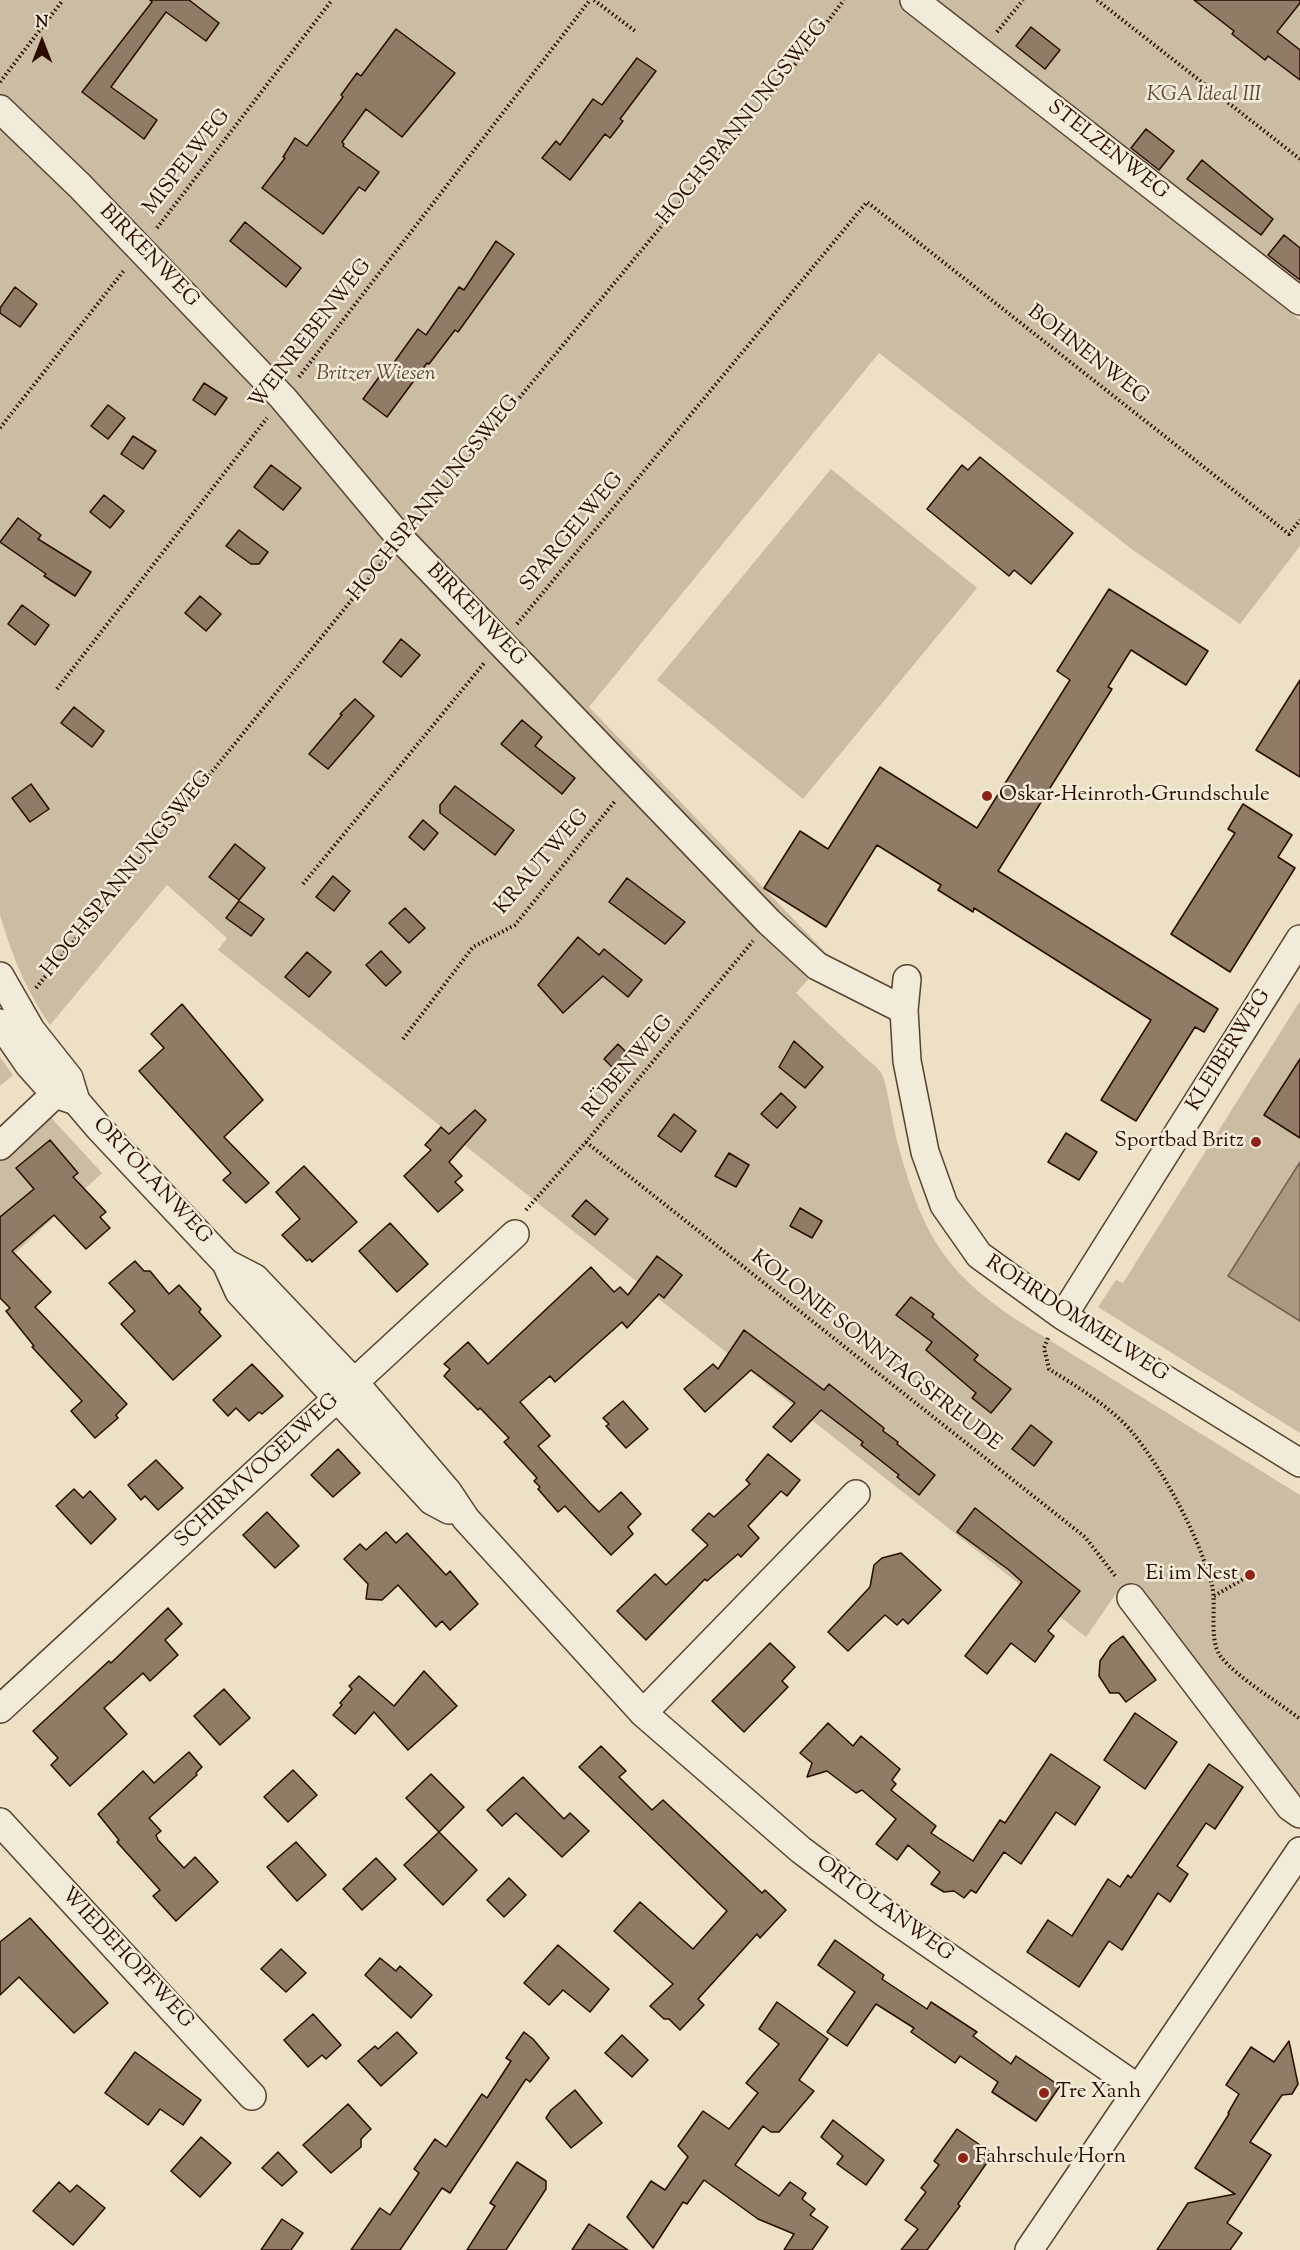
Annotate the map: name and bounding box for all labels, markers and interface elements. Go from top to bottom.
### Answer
north arrow [12,12,72,72]
text: N [36,12,48,35]
street label: HOCHSPANNUNGSWEG [653,15,835,231]
park label: KGA Ideal III [1147,83,1261,109]
street label: STELZENWEG [1041,96,1173,206]
street label: MISPELWEG [139,105,237,221]
street label: BIRKENWEG [93,200,203,314]
street label: WEINREBENWEG [246,255,378,415]
street label: BOHNENWEG [1021,301,1153,411]
park label: Britzer Wiesen [316,362,436,388]
street label: HOCHSPANNUNGSWEG [344,391,526,607]
street label: SPARGELWEG [516,469,630,597]
street label: BIRKENWEG [420,559,530,673]
street label: HOCHSPANNUNGSWEG [37,767,219,983]
place label: Oskar-Heinroth-Grundschule [999,783,1270,809]
marker: Oskar-Heinroth-Grundschule [980,789,994,803]
street label: KRAUTWEG [490,805,596,921]
street label: KLEIBERWEG [1182,985,1278,1117]
street label: RÜBENWEG [579,1011,679,1125]
street label: ORTOLANWEG [86,1114,216,1250]
place label: Sportbad Britz [1114,1129,1244,1155]
marker: Sportbad Britz [1249,1135,1263,1149]
street label: KOLONIE SONNTAGSFREUDE [745,1246,1005,1458]
street label: ROHRDOMMELWEG [980,1251,1172,1389]
street label: SCHIRMVOGELWEG [171,1390,345,1554]
place label: Ei im Nest [1145,1562,1238,1588]
marker: Ei im Nest [1243,1568,1257,1582]
street label: ORTOLANWEG [810,1852,958,1968]
street label: WIEDEHOPFWEG [54,1883,198,2035]
place label: Tre Xanh [1056,2080,1141,2106]
marker: Tre Xanh [1037,2086,1051,2100]
place label: Fahrschule Horn [975,2145,1126,2171]
marker: Fahrschule Horn [956,2151,970,2165]

